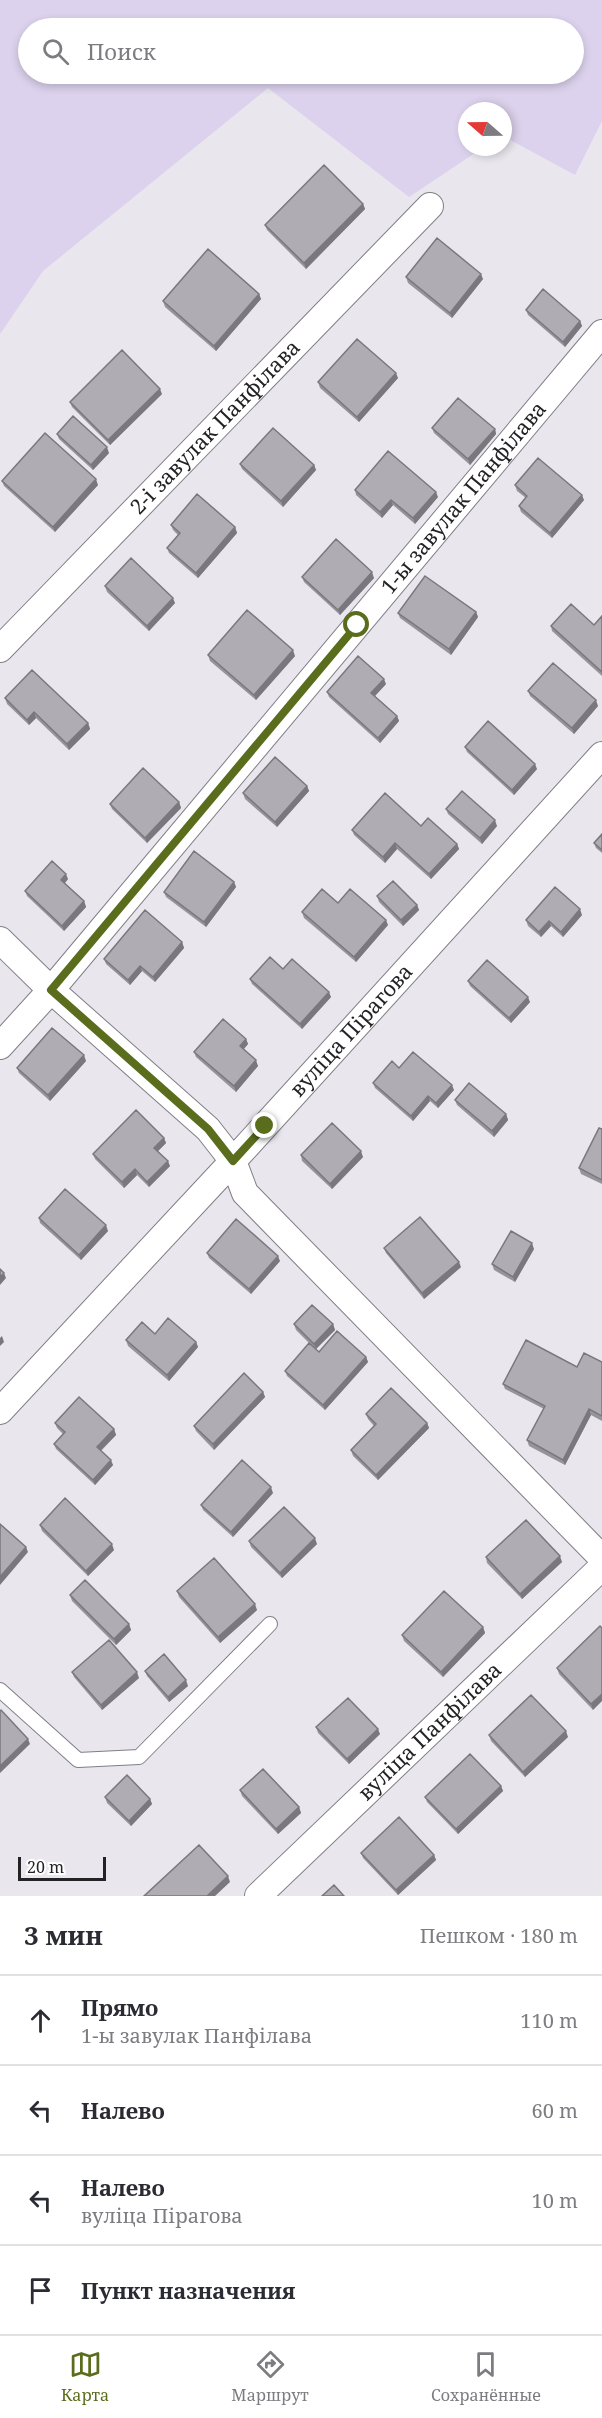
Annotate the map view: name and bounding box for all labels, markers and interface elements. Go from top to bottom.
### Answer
search box [18,18,584,84]
icon: search [39,35,72,68]
text: Поиск [87,36,156,66]
north arrow [458,102,512,156]
street label: 2-і завулак Панфілава [123,333,306,520]
street label: 1-ы завулак Панфілава [374,395,552,599]
route start [343,611,369,637]
street label: вуліца Пірагова [283,958,418,1102]
route end [251,1112,277,1138]
street label: вуліца Панфілава [351,1655,507,1806]
scale bar [18,1854,106,1882]
text: 20 m [27,1856,64,1878]
text: 3 мин [24,1917,103,1953]
text: Пешком · 180 m [420,1922,578,1949]
text: Прямо [81,1992,158,2022]
icon: ahead [24,2004,57,2037]
text: 110 m [520,2007,578,2034]
text: 1-ы завулак Панфілава [81,2022,312,2049]
icon: left [24,2094,57,2127]
text: Налево [81,2095,165,2125]
text: 60 m [532,2097,578,2124]
text: Налево [81,2172,165,2202]
icon: left [24,2184,57,2217]
text: 10 m [532,2187,578,2214]
text: вуліца Пірагова [81,2202,243,2229]
icon: arrive [24,2274,57,2307]
text: Пункт назначения [81,2275,295,2305]
tab: Карта [61,2348,109,2406]
tab: Маршрут [231,2348,309,2406]
tab: Сохранённые [431,2348,541,2406]

